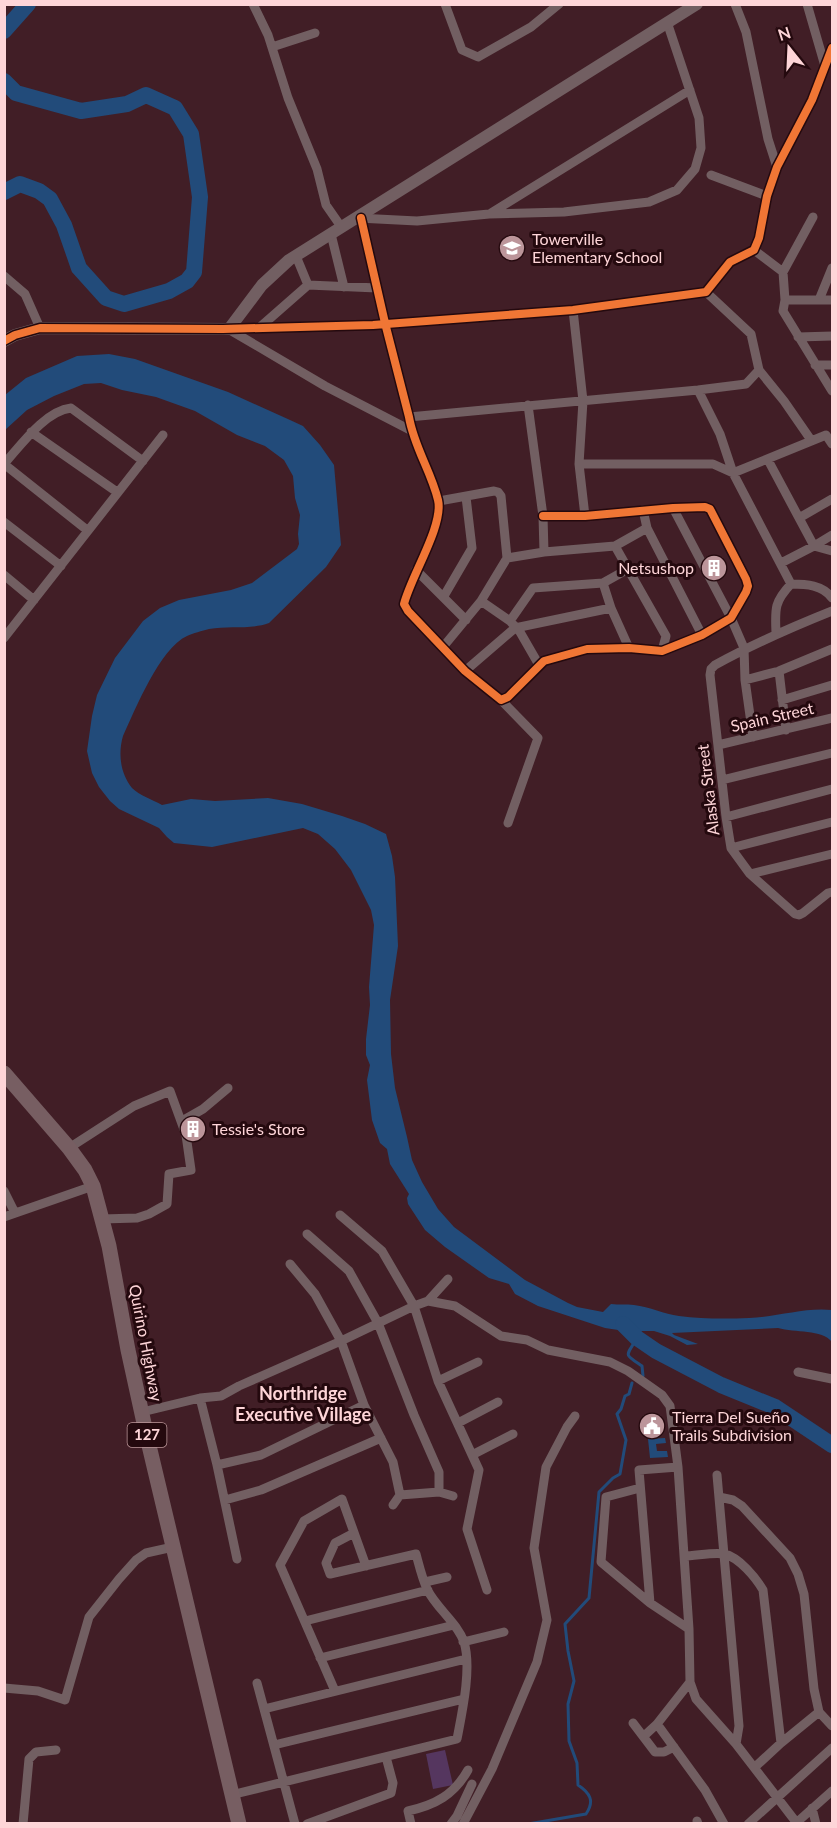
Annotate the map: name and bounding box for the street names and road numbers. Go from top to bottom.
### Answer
street label: Spain Street [729,698,815,735]
street label: Alaska Street [692,743,723,837]
street label: Quirino Highway [126,1283,167,1404]
road number: 127 [128,1423,166,1447]

